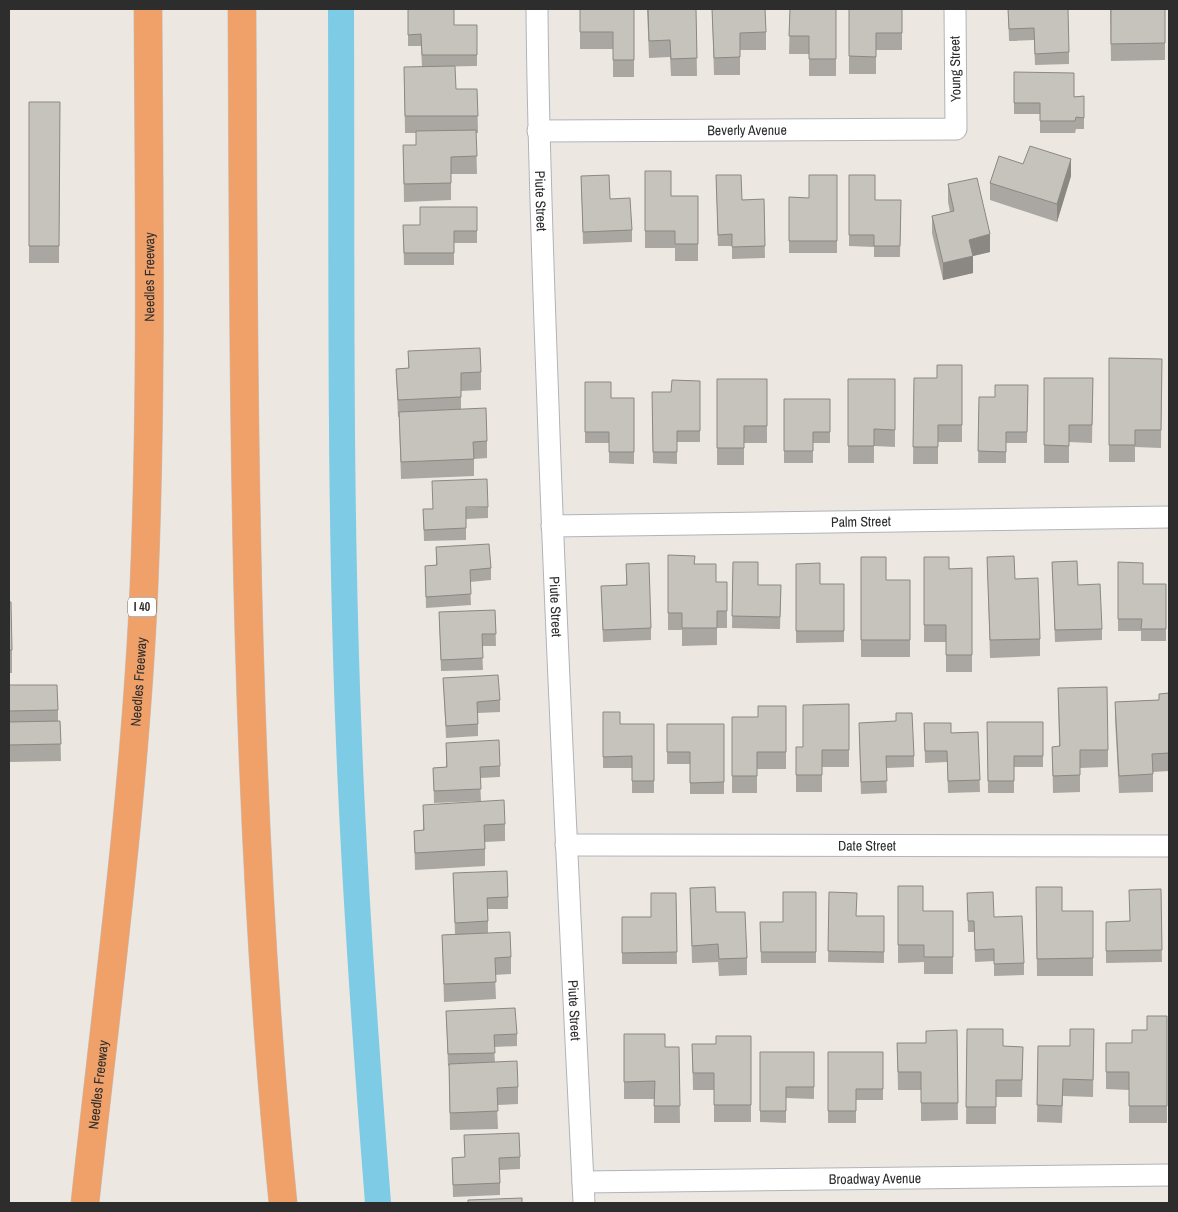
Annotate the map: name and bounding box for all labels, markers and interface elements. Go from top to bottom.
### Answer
street label: Young Street [945,36,965,102]
street label: Beverly Avenue [707,121,787,139]
street label: Piute Street [531,170,551,232]
street label: Needles Freeway [140,232,158,322]
street label: Palm Street [831,512,891,531]
street label: Piute Street [545,576,566,637]
road number: I 40 [128,598,156,616]
street label: Needles Freeway [126,636,150,727]
street label: Date Street [838,836,896,855]
street label: Piute Street [564,979,585,1041]
street label: Needles Freeway [84,1039,112,1130]
street label: Broadway Avenue [829,1169,921,1188]

